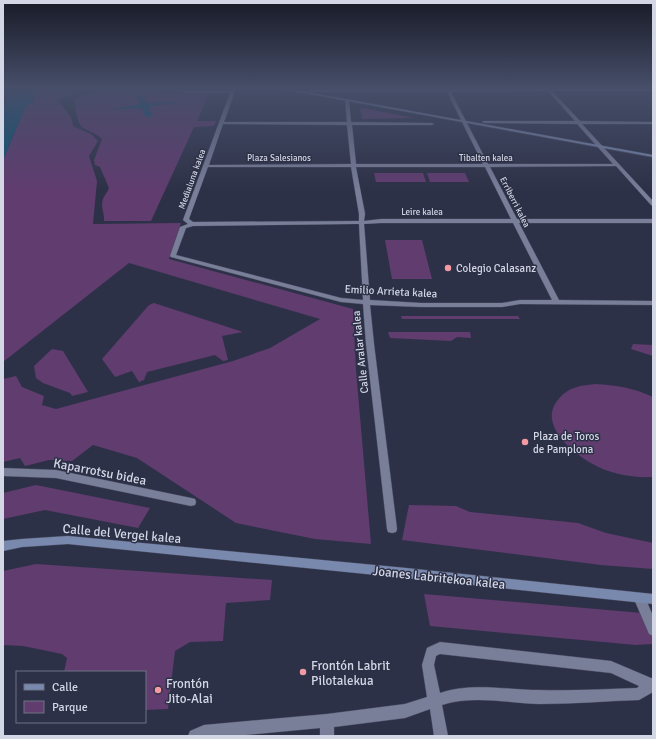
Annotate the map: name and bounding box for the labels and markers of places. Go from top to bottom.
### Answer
place label: Colegio Calasanz [456,262,536,275]
marker: Colegio Calasanz [443,263,453,273]
place label: Plaza de Toros de Pamplona [533,430,600,456]
marker: Plaza de Toros de Pamplona [520,437,530,447]
place label: Frontón Labrit Pilotalekua [311,658,391,689]
marker: Frontón Labrit Pilotalekua [298,667,308,677]
place label: Frontón Jito-Alai [166,676,213,707]
marker: Frontón Jito-Alai [153,685,163,695]

